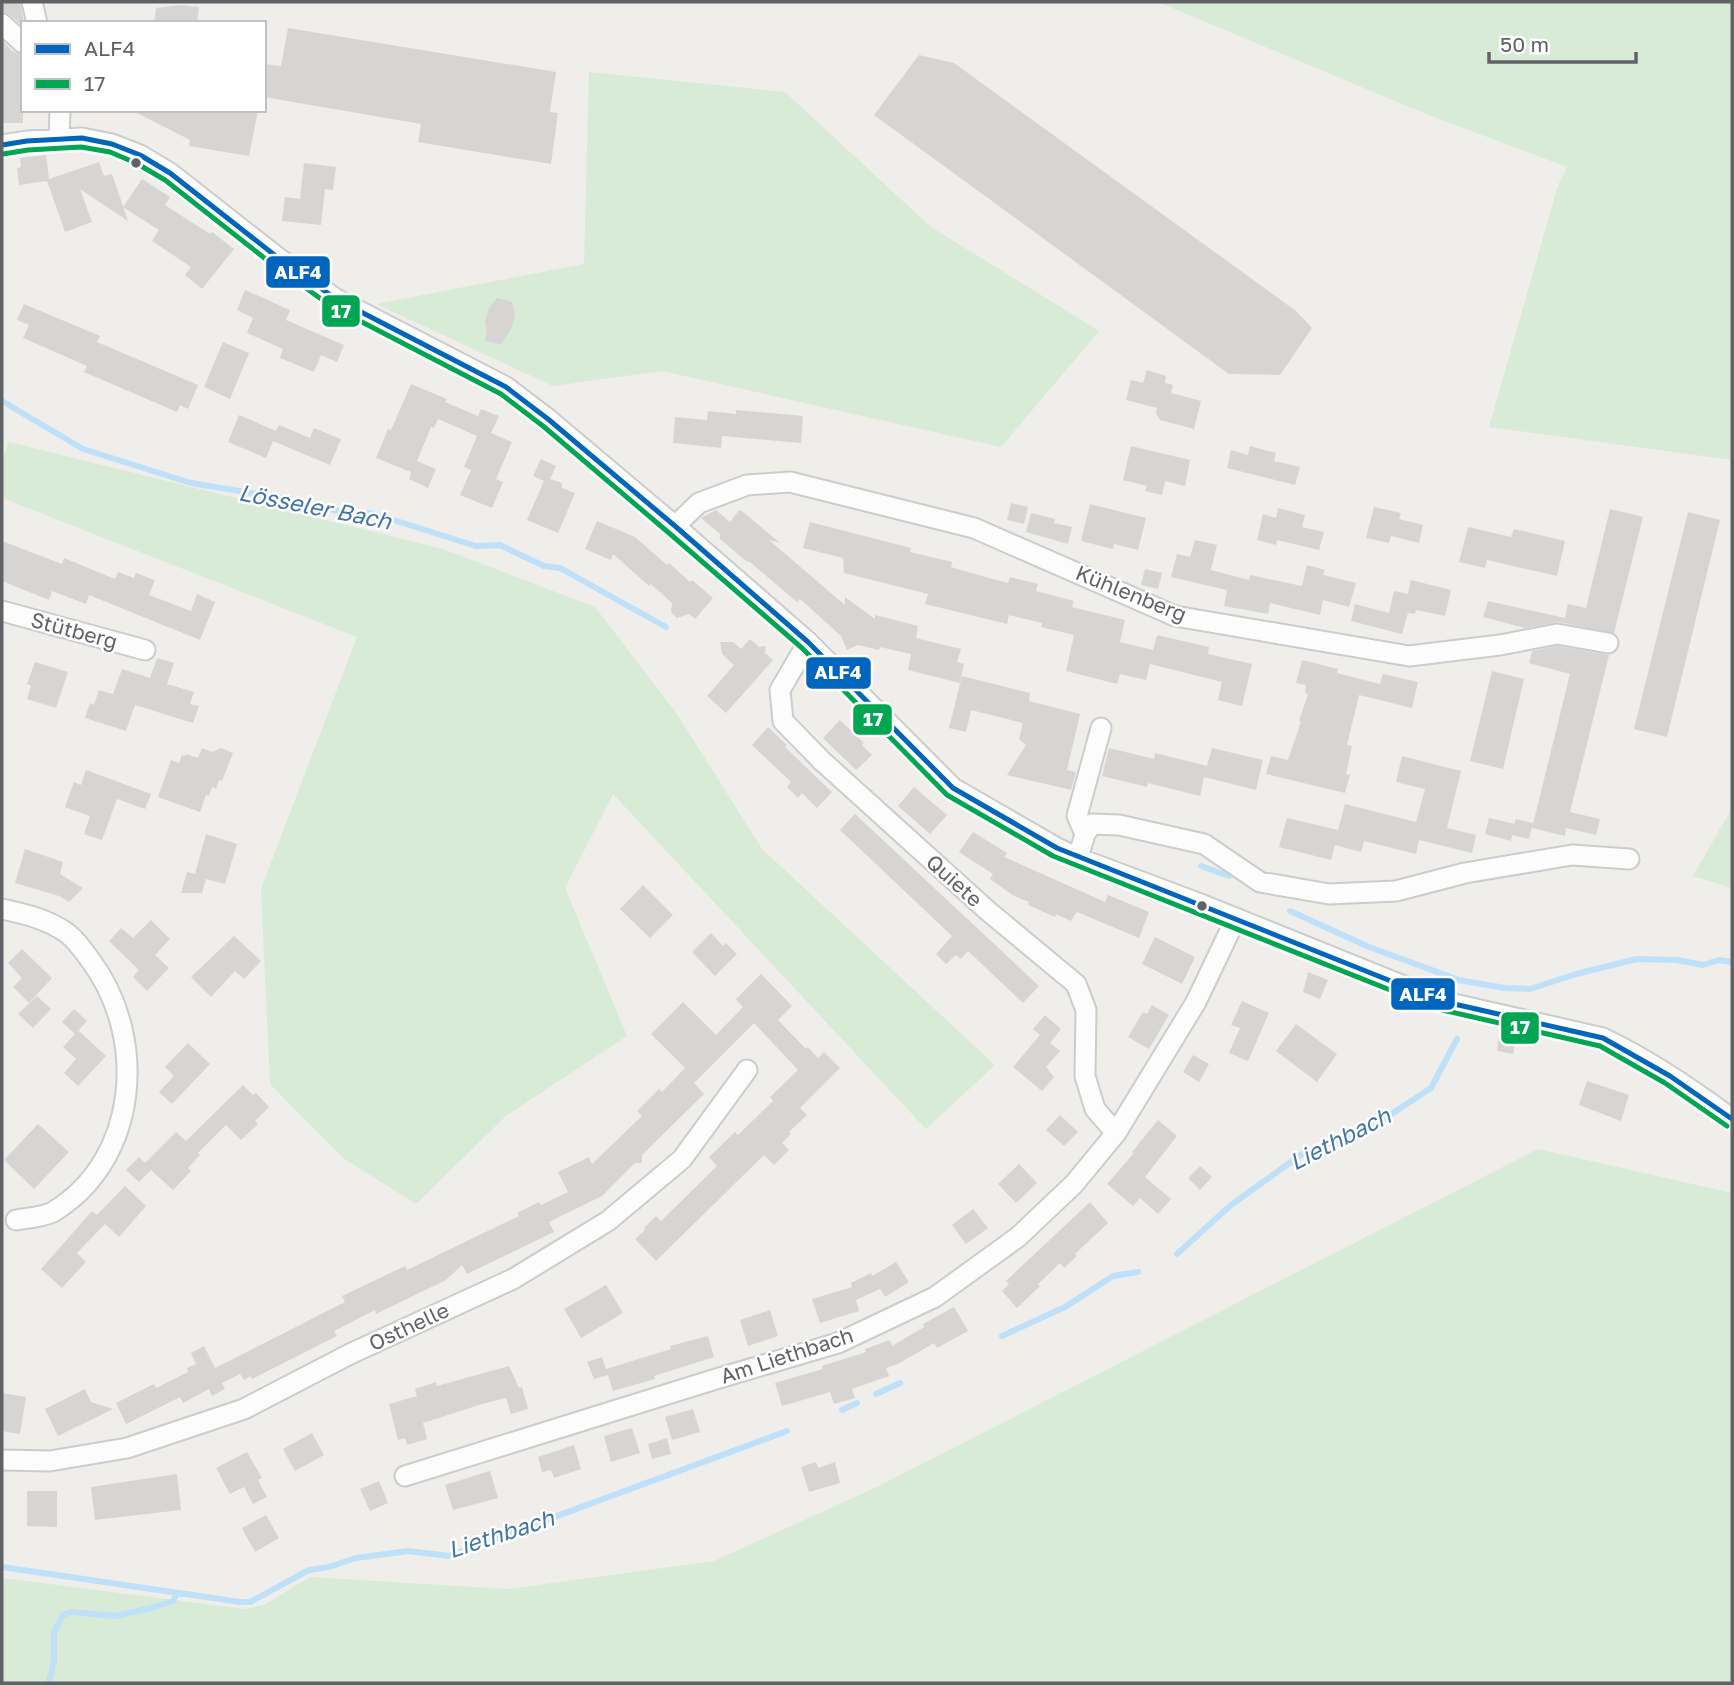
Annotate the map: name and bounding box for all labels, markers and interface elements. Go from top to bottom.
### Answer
legend [21,21,266,112]
scale bar [1489,21,1636,65]
text: 50 m [1500,31,1549,57]
text: ALF4 [84,35,135,61]
text: 17 [84,70,105,96]
unlabelled marker [129,156,143,170]
line badge: ALF4 [265,255,331,289]
text: ALF4 [274,260,322,283]
line badge: 17 [321,294,361,328]
text: 17 [331,299,351,322]
water label: Lösseler Bach [237,478,395,535]
street label: Kühlenberg [1072,559,1191,627]
street label: Stütberg [28,606,120,654]
line badge: ALF4 [805,656,872,690]
text: ALF4 [814,660,862,683]
line badge: 17 [852,703,893,736]
text: 17 [863,707,883,730]
street label: Quiete [921,848,988,912]
unlabelled marker [1195,899,1209,913]
line badge: ALF4 [1390,977,1456,1011]
text: ALF4 [1399,982,1447,1005]
line badge: 17 [1500,1011,1540,1045]
text: 17 [1510,1015,1530,1038]
water label: Liethbach [1284,1100,1396,1176]
street label: Osthelle [364,1296,453,1356]
street label: Am Liethbach [717,1321,856,1389]
water label: Liethbach [444,1503,558,1563]

